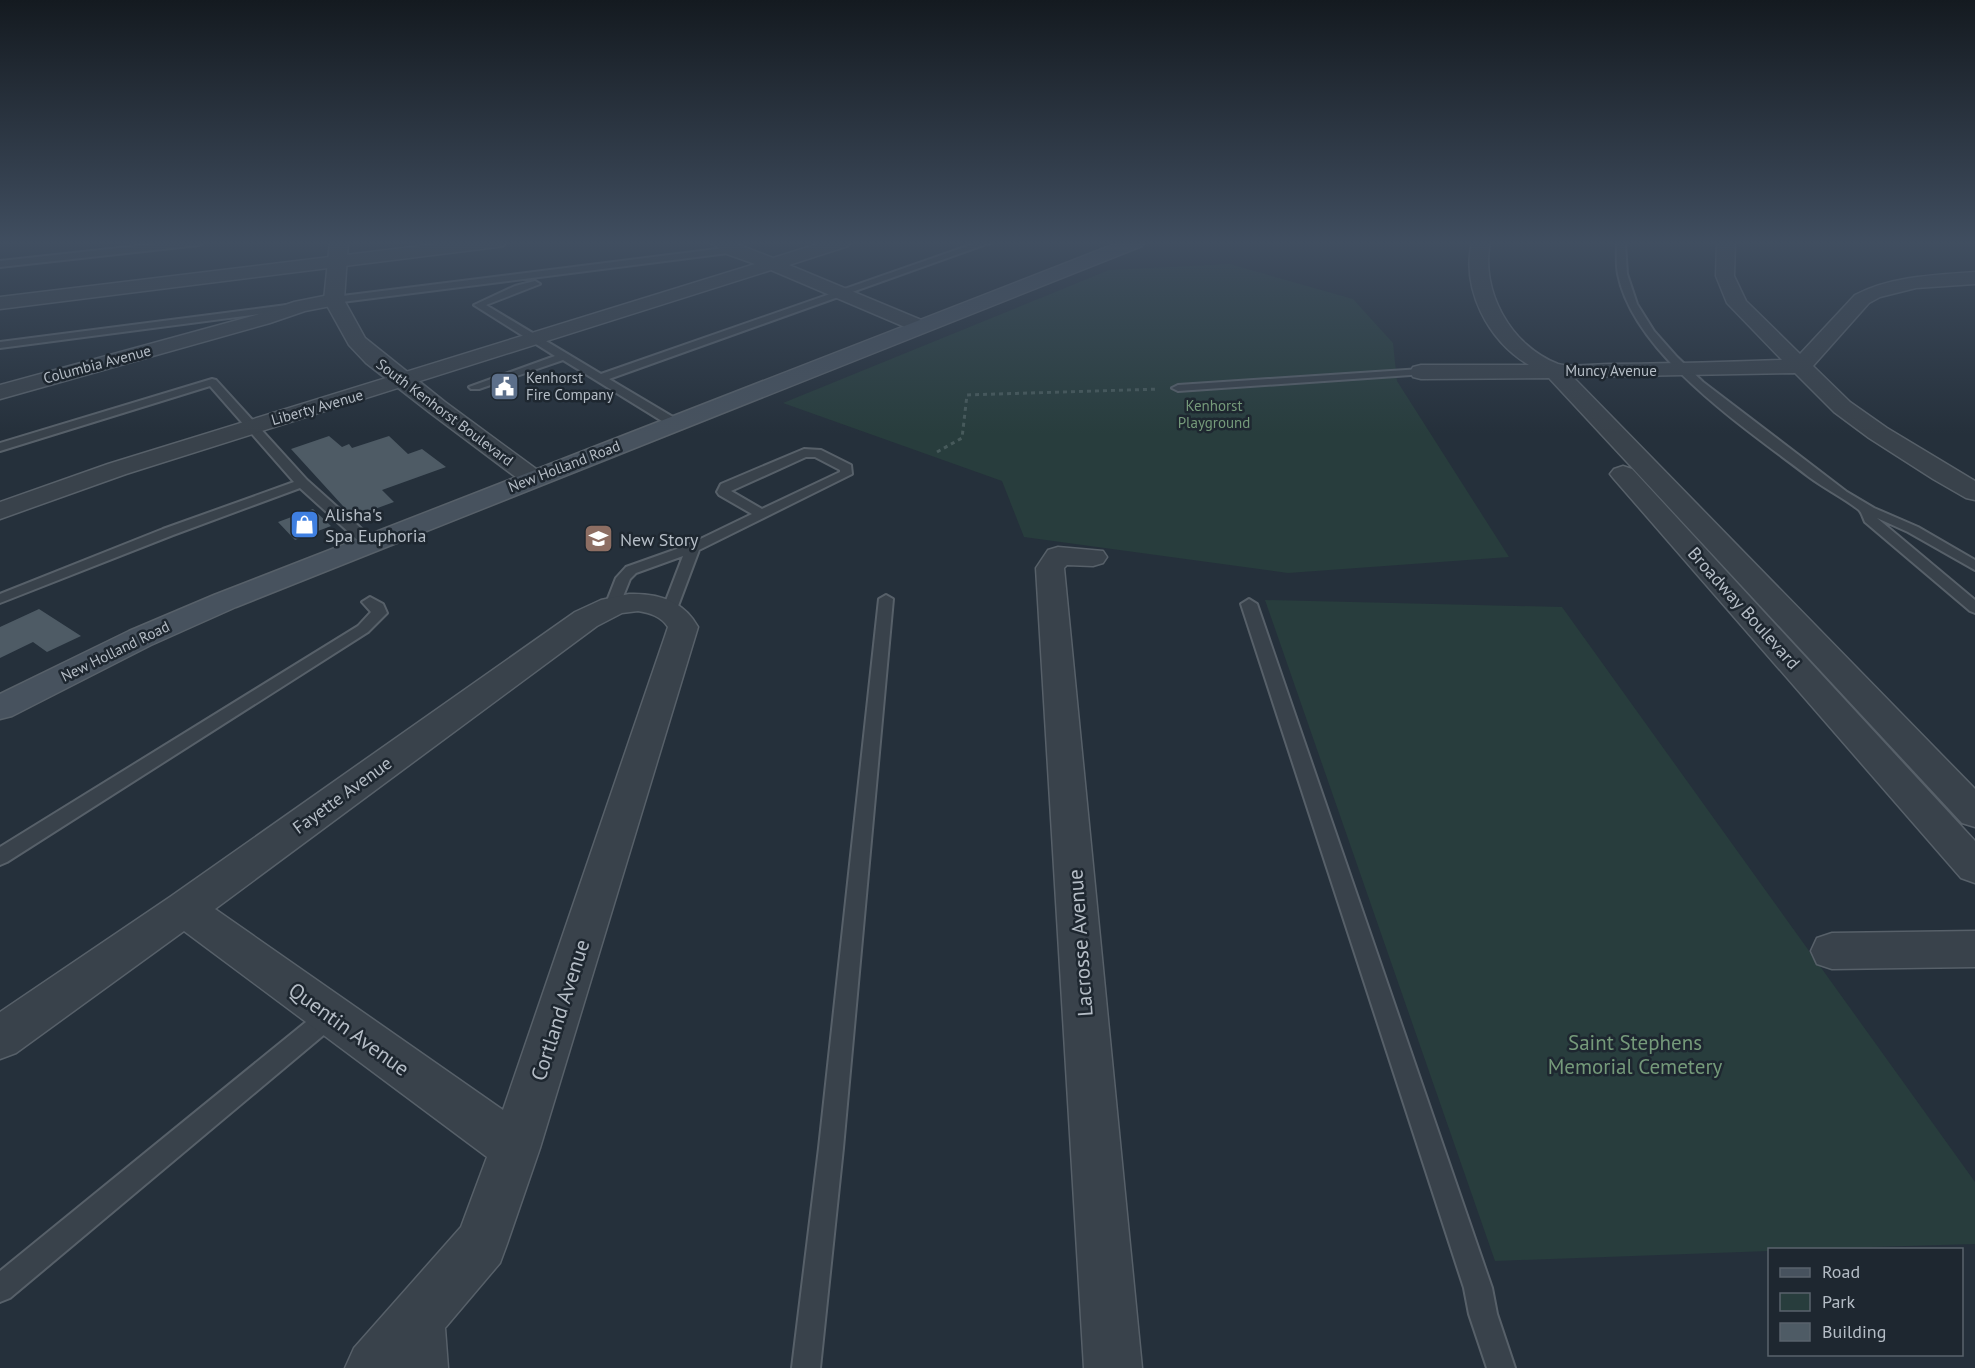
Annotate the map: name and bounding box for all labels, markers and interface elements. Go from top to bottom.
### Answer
street label: Columbia Avenue [41,341,153,387]
street label: South Kenhorst Boulevard [373,354,517,470]
street label: Muncy Avenue [1565,361,1657,380]
place label: Kenhorst Fire Company [526,368,614,404]
public building icon: Kenhorst Fire Company [489,370,521,402]
street label: Liberty Avenue [269,385,365,429]
park label: Kenhorst Playground [1178,396,1250,432]
street label: New Holland Road [505,436,623,496]
place label: Alisha's Spa Euphoria [325,503,426,547]
shop icon: Alisha's Spa Euphoria [288,508,320,540]
school or university icon: New Story [583,523,615,555]
place label: New Story [620,528,699,551]
street label: Broadway Boulevard [1683,542,1805,674]
street label: New Holland Road [58,616,172,686]
street label: Fayette Avenue [288,751,396,839]
street label: Lacrosse Avenue [1061,868,1099,1018]
street label: Cortland Avenue [524,936,596,1084]
street label: Quentin Avenue [283,976,415,1082]
park label: Saint Stephens Memorial Cemetery [1548,1029,1723,1080]
legend [1768,1248,1963,1356]
text: Road [1822,1260,1860,1283]
text: Park [1822,1290,1855,1313]
text: Building [1822,1320,1886,1343]

